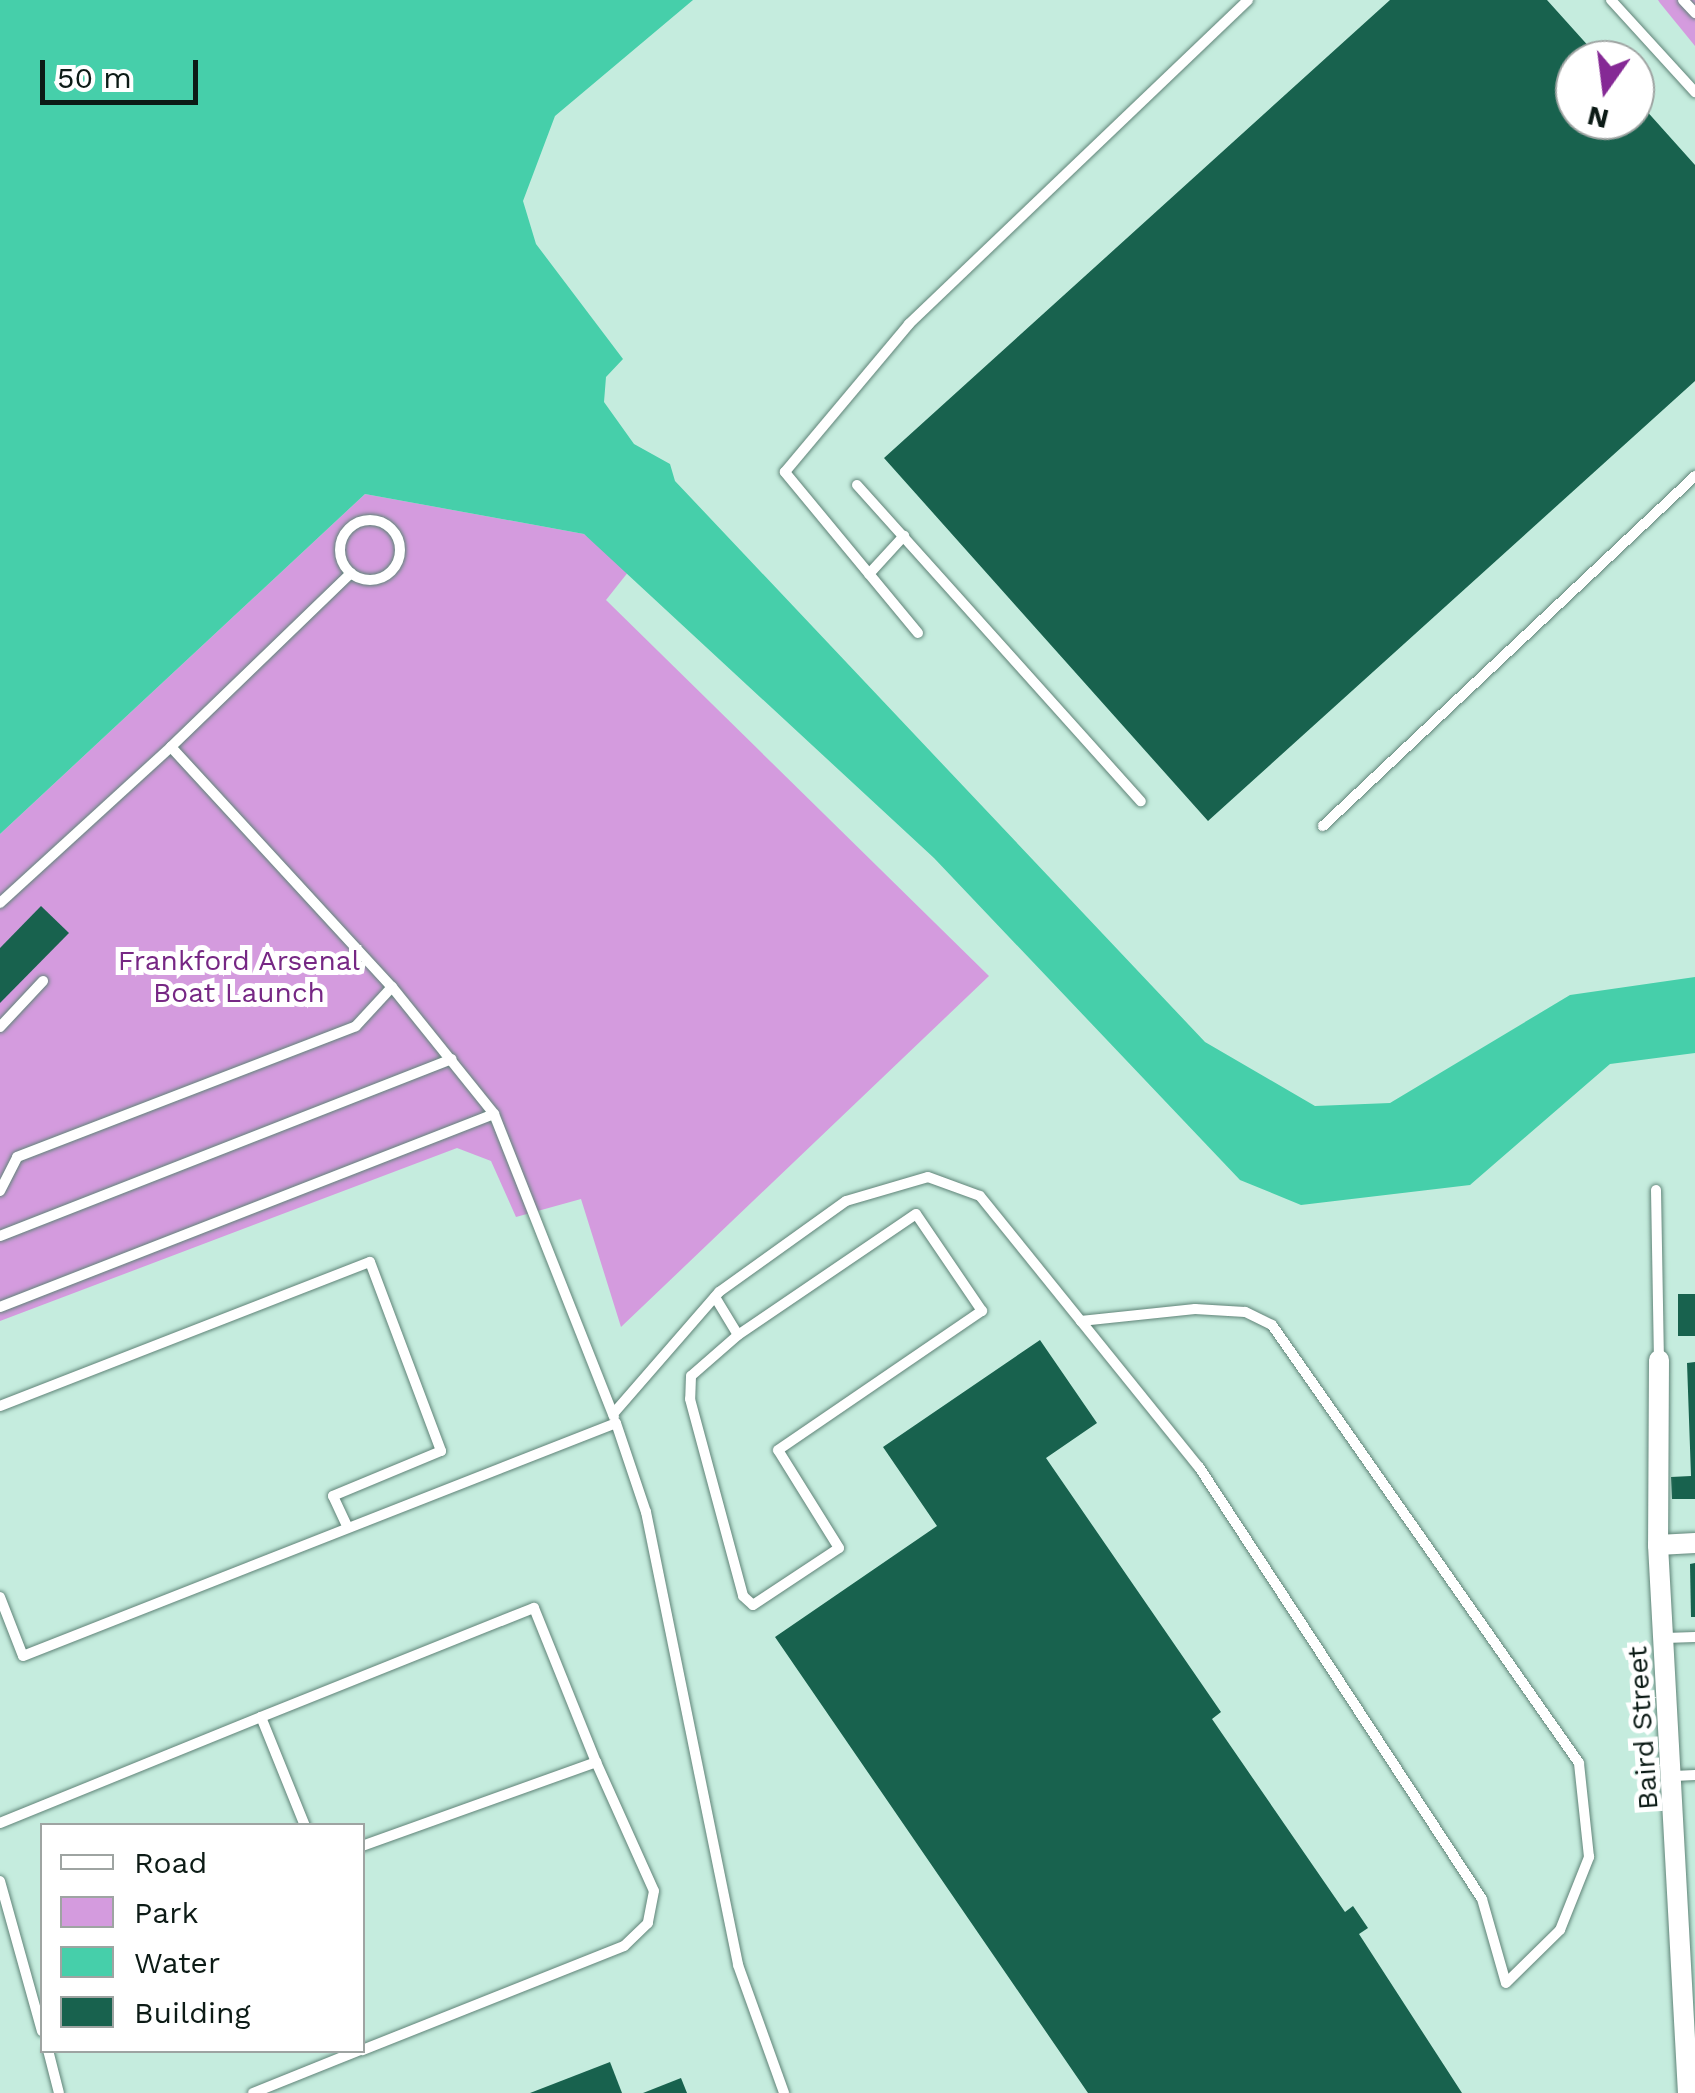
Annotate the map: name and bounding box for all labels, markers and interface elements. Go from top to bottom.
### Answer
scale bar [45,40,202,102]
north arrow [1555,40,1655,140]
text: 50 m [57,60,132,95]
text: N [1584,99,1612,136]
park label: Frankford Arsenal Boat Launch [117,944,361,1010]
street label: Baird Street [1621,1645,1665,1811]
legend [40,1823,365,2053]
text: Road [134,1845,207,1880]
text: Park [134,1895,199,1930]
text: Water [134,1945,220,1980]
text: Building [134,1995,251,2030]

